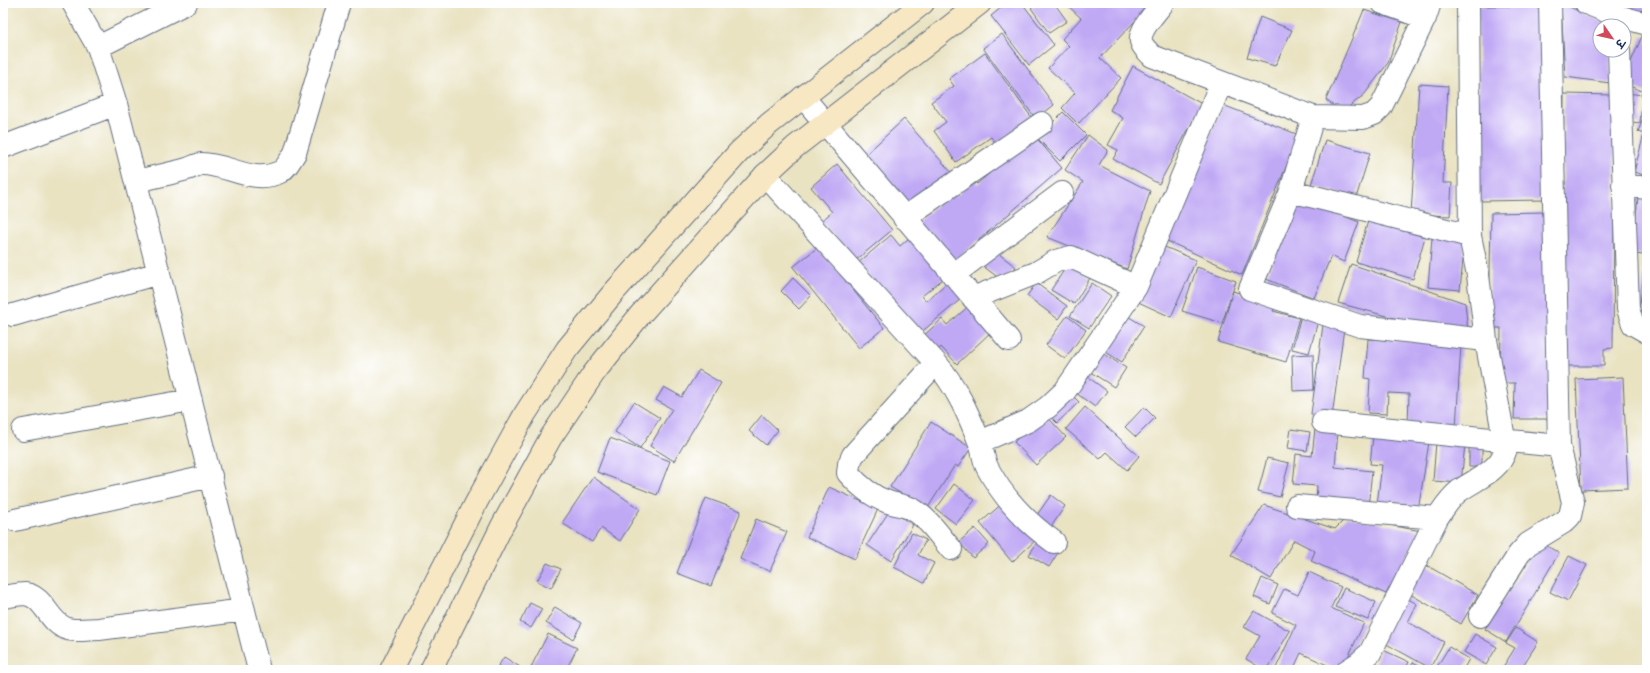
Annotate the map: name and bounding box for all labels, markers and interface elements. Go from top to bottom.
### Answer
north arrow [1592,18,1632,58]
text: उ [1611,35,1628,51]

